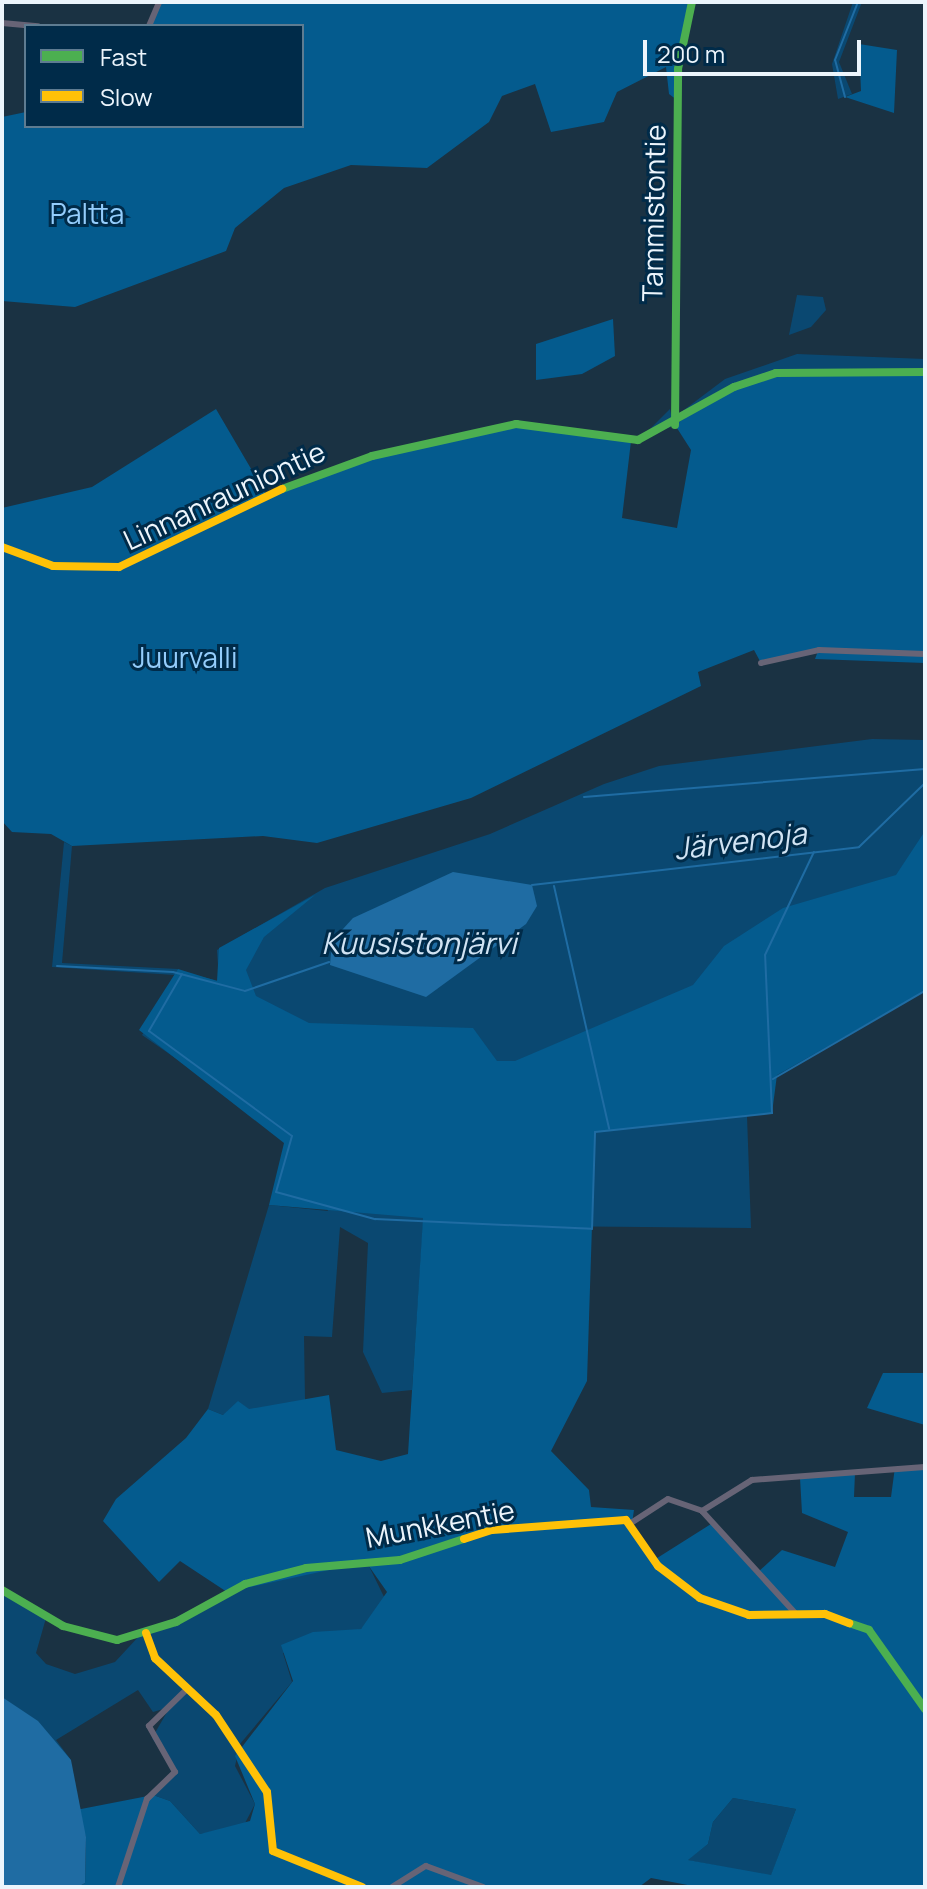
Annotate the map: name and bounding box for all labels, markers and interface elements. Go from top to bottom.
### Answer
legend [24,24,304,128]
scale bar [647,24,865,74]
text: 200 m [657,37,725,70]
text: Fast [100,40,147,73]
text: Slow [100,80,153,113]
street label: Tammistontie [635,124,671,302]
park label: Paltta [50,196,124,230]
street label: Linnanrauniontie [118,434,330,556]
park label: Juurvalli [133,640,237,674]
water label: Järvenoja [672,815,808,867]
water label: Kuusistonjärvi [321,925,517,961]
street label: Munkkentie [363,1492,517,1554]

